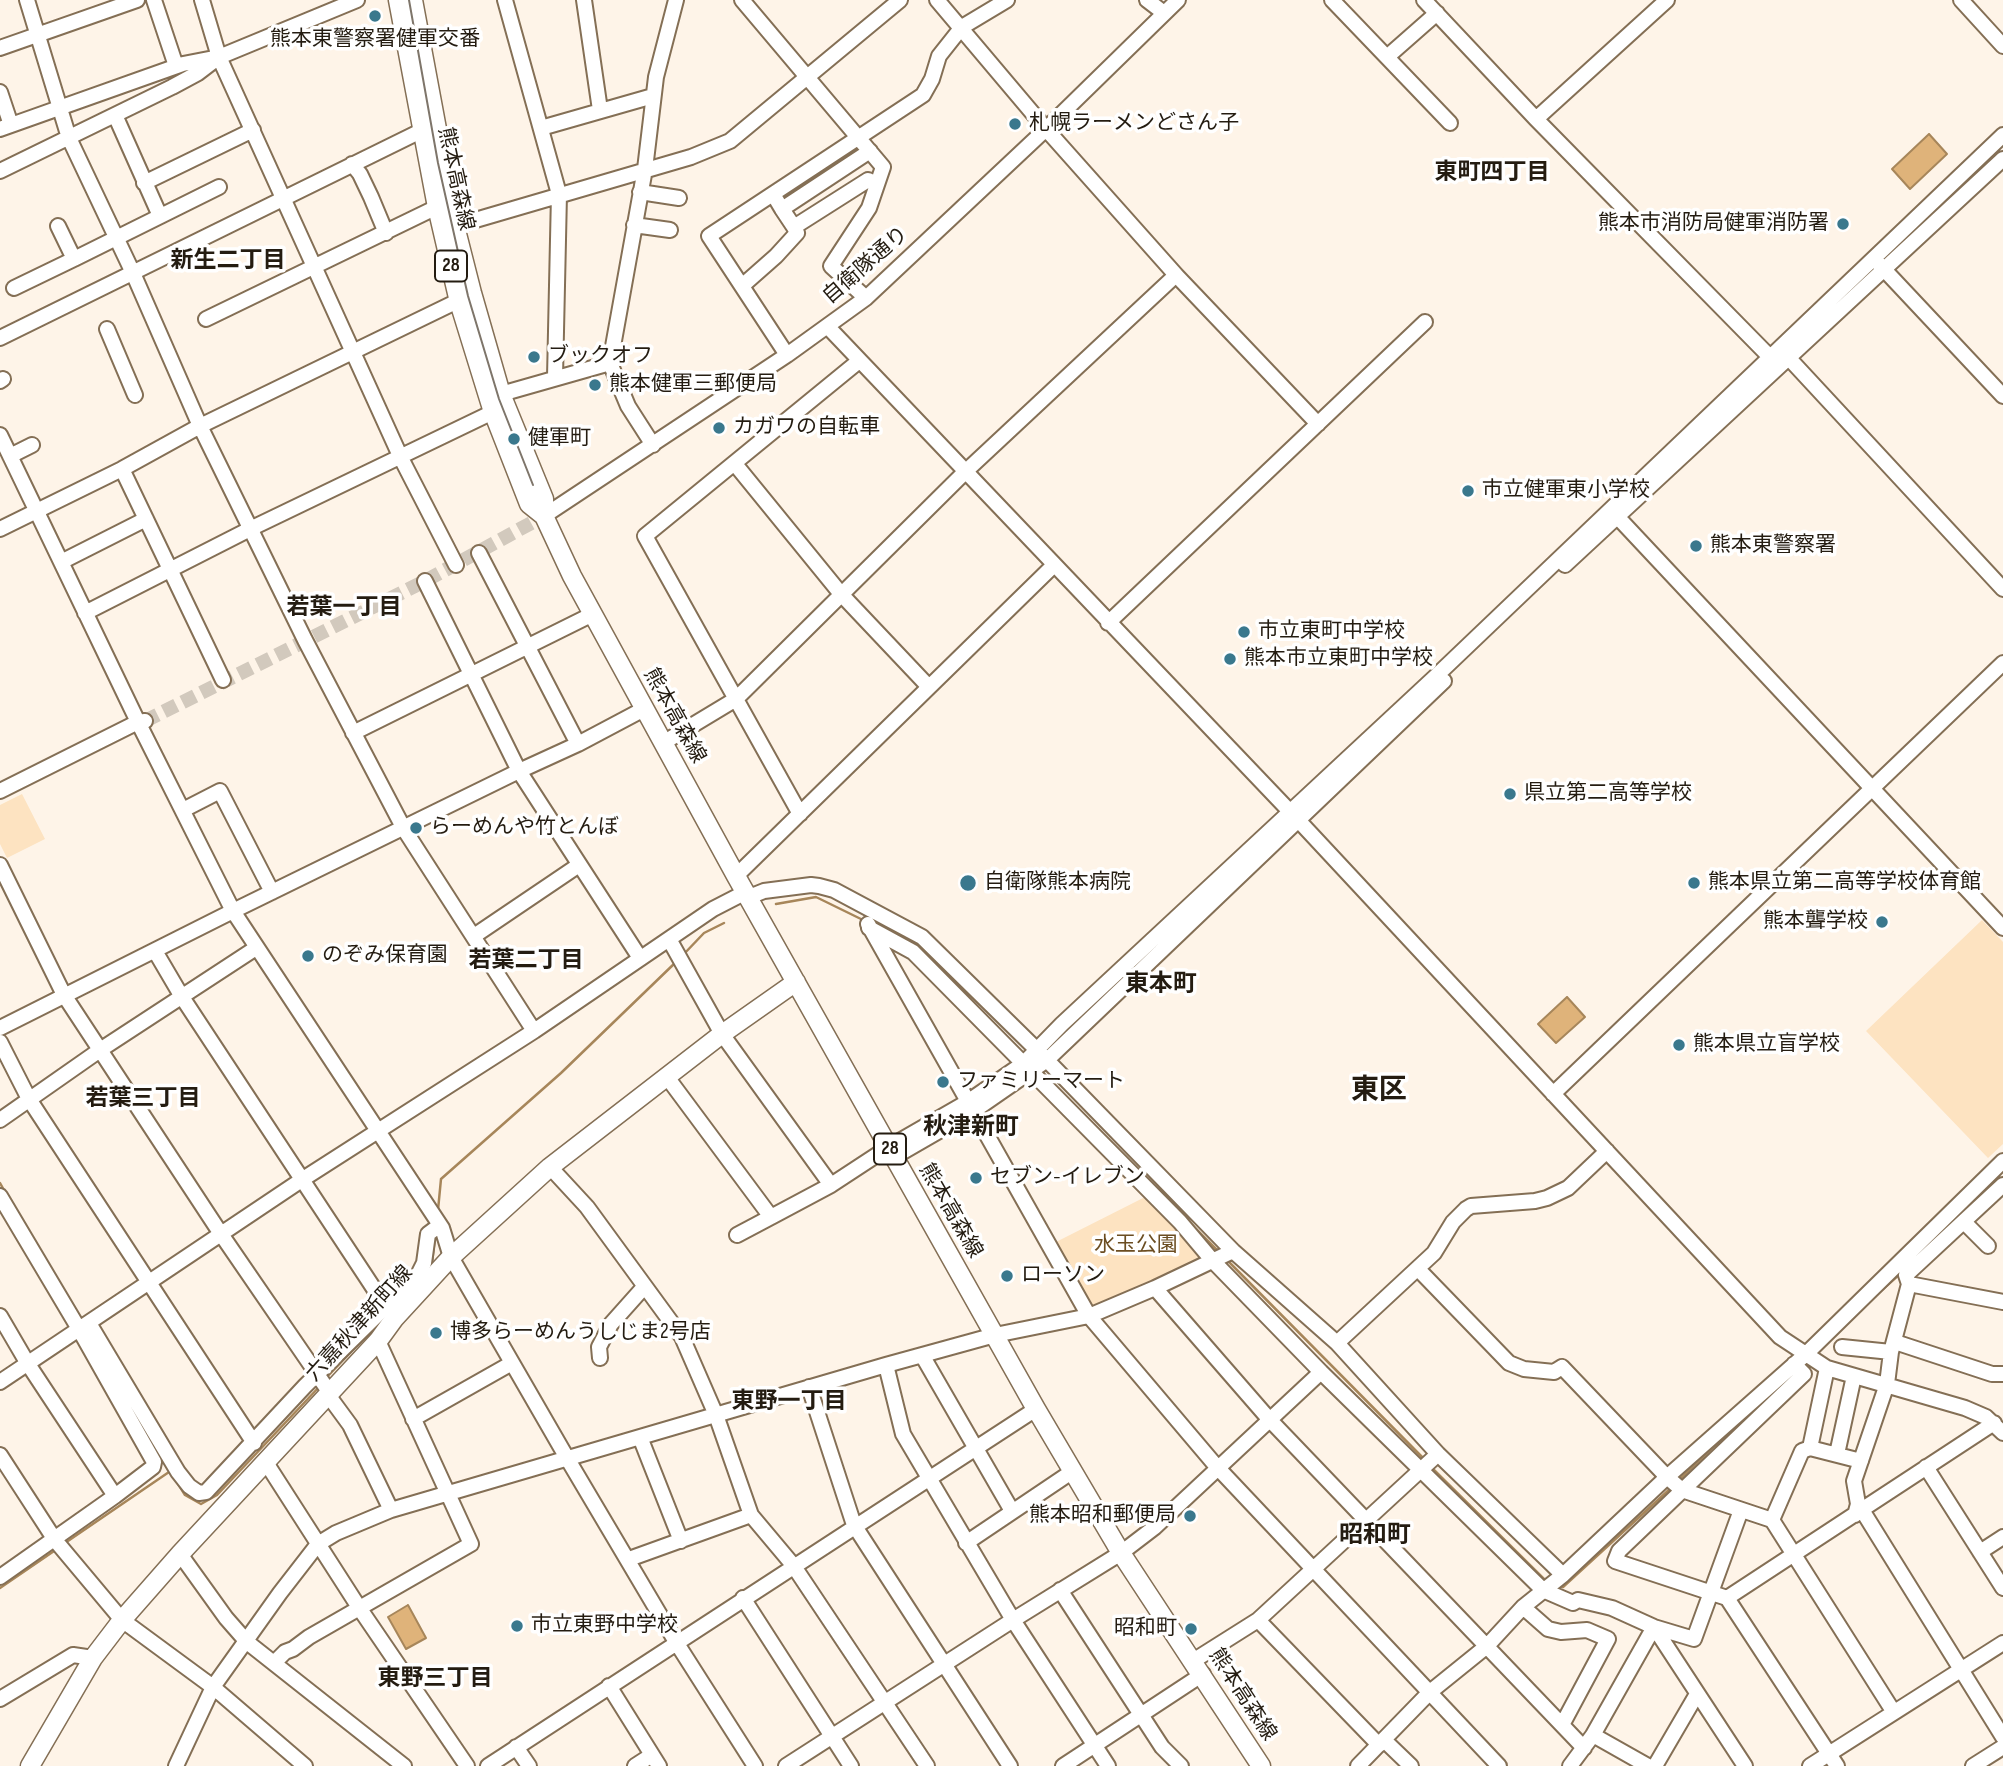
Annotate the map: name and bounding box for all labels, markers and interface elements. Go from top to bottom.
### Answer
marker: 熊本東警察署健軍交番 [367,8,383,24]
place label: 熊本東警察署健軍交番 [270,27,480,53]
place label: 札幌ラーメンどさん子 [1029,111,1239,137]
marker: 札幌ラーメンどさん子 [1007,116,1023,132]
street label: 熊本高森線 [432,125,478,233]
district label: 東町四丁目 [1435,159,1549,187]
place label: 熊本市消防局健軍消防署 [1598,211,1829,237]
marker: 熊本市消防局健軍消防署 [1835,216,1851,232]
street label: 自衛隊通り [818,222,914,310]
district label: 新生二丁目 [171,247,285,275]
road number: 28 [435,250,467,282]
place label: ブックオフ [548,344,653,370]
marker: ブックオフ [526,349,542,365]
place label: 熊本健軍三郵便局 [609,372,777,398]
marker: 熊本健軍三郵便局 [587,377,603,393]
place label: カガワの自転車 [733,415,880,441]
marker: カガワの自転車 [711,420,727,436]
place label: 健軍町 [528,426,591,452]
marker: 健軍町 [506,431,522,447]
place label: 市立健軍東小学校 [1482,478,1650,504]
marker: 市立健軍東小学校 [1460,483,1476,499]
place label: 熊本東警察署 [1710,533,1836,559]
marker: 熊本東警察署 [1688,538,1704,554]
district label: 若葉一丁目 [287,594,401,622]
place label: 市立東町中学校 [1258,619,1405,645]
marker: 市立東町中学校 [1236,624,1252,640]
place label: 熊本市立東町中学校 [1244,646,1433,672]
marker: 熊本市立東町中学校 [1222,651,1238,667]
street label: 熊本高森線 [638,664,710,768]
place label: 県立第二高等学校 [1524,781,1692,807]
marker: 県立第二高等学校 [1502,786,1518,802]
place label: らーめんや竹とんぼ [430,815,619,841]
marker: らーめんや竹とんぼ [408,820,424,836]
place label: 自衛隊熊本病院 [984,870,1131,896]
place label: 熊本県立第二高等学校体育館 [1708,870,1981,896]
marker: 自衛隊熊本病院 [958,873,978,893]
marker: 熊本県立第二高等学校体育館 [1686,875,1702,891]
place label: 熊本聾学校 [1763,909,1868,935]
marker: 熊本聾学校 [1874,914,1890,930]
place label: のぞみ保育園 [322,943,448,969]
district label: 若葉二丁目 [469,947,583,975]
marker: のぞみ保育園 [300,948,316,964]
district label: 東本町 [1125,971,1197,999]
place label: 熊本県立盲学校 [1693,1032,1840,1058]
marker: 熊本県立盲学校 [1671,1037,1687,1053]
place label: ファミリーマート [957,1069,1125,1095]
marker: ファミリーマート [935,1074,951,1090]
district label: 東区 [1351,1074,1407,1108]
district label: 若葉三丁目 [86,1085,200,1113]
district label: 秋津新町 [923,1114,1019,1142]
road number: 28 [874,1134,906,1164]
street label: 熊本高森線 [913,1159,987,1263]
place label: セブン-イレブン [990,1165,1145,1191]
marker: セブン-イレブン [968,1170,984,1186]
park label: 水玉公園 [1094,1233,1178,1259]
street label: 六嘉秋津新町線 [301,1261,419,1387]
place label: ローソン [1021,1263,1105,1289]
marker: ローソン [999,1268,1015,1284]
place label: 博多らーめんうしじま2号店 [450,1320,711,1346]
marker: 博多らーめんうしじま2号店 [428,1325,444,1341]
district label: 東野一丁目 [732,1388,846,1416]
place label: 熊本昭和郵便局 [1029,1503,1176,1529]
marker: 熊本昭和郵便局 [1182,1508,1198,1524]
district label: 昭和町 [1339,1522,1411,1550]
place label: 市立東野中学校 [531,1613,678,1639]
place label: 昭和町 [1114,1616,1177,1642]
marker: 市立東野中学校 [509,1618,525,1634]
marker: 昭和町 [1183,1621,1199,1637]
street label: 熊本高森線 [1203,1644,1281,1746]
district label: 東野三丁目 [378,1665,492,1693]

